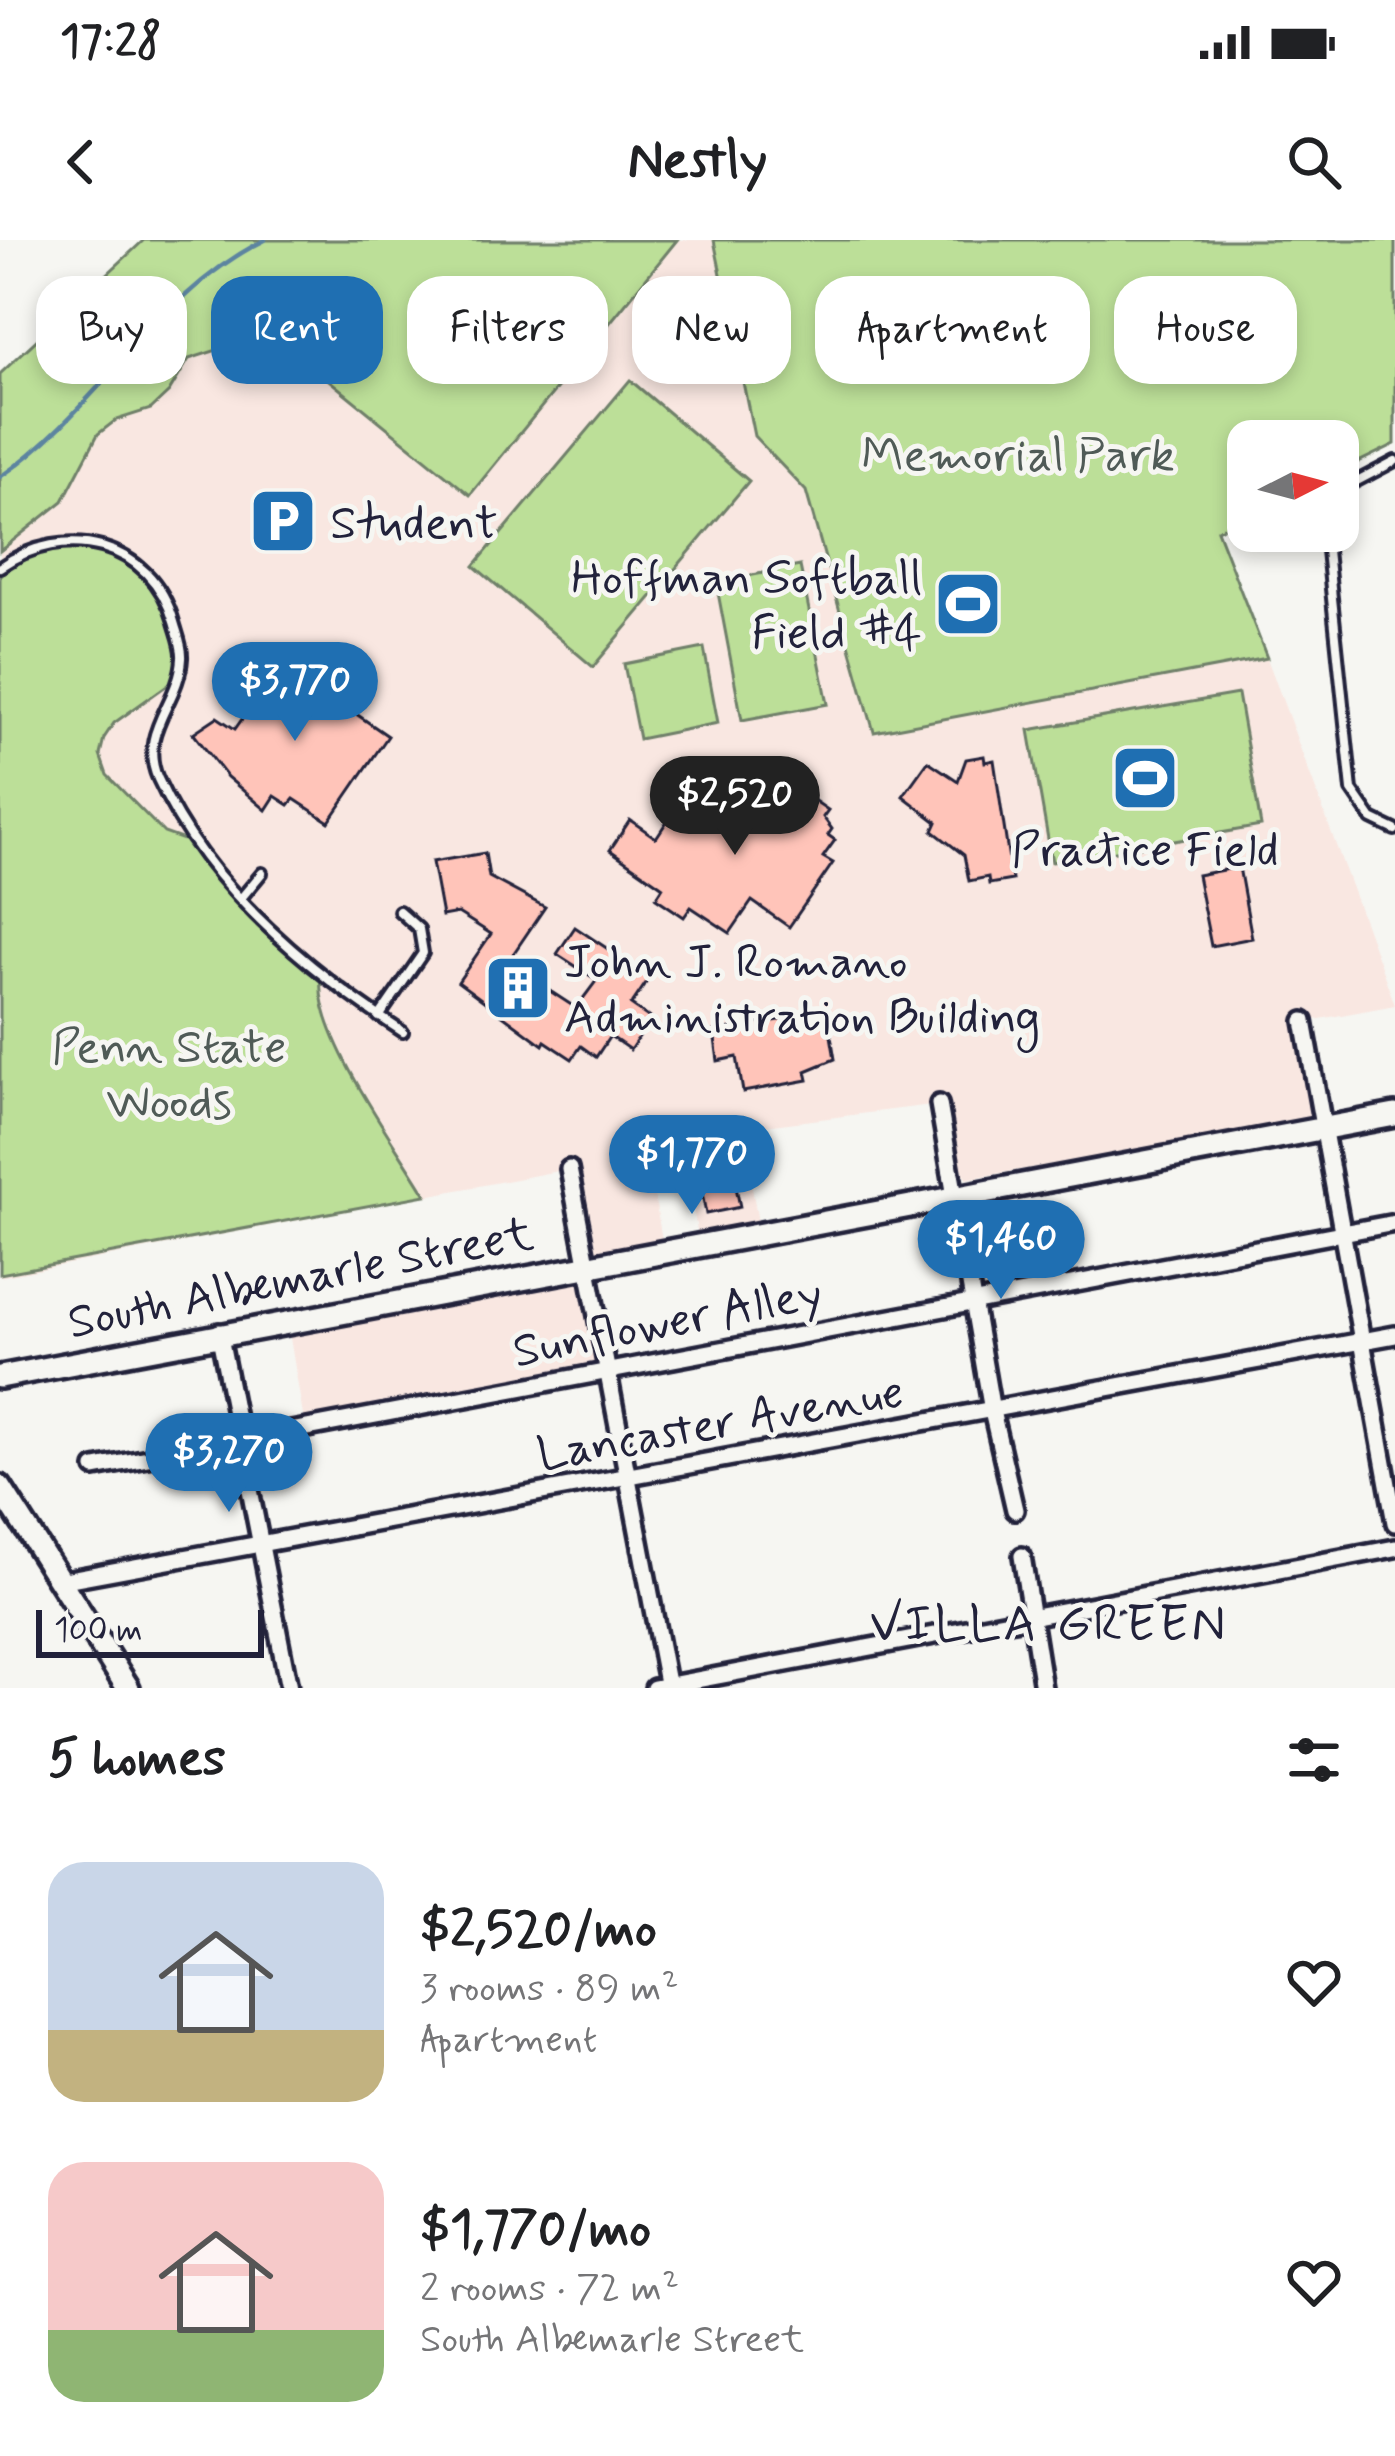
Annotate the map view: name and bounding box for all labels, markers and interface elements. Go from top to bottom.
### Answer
text: 17:28 [60,13,161,72]
text: Nestly [628,127,767,198]
icon: back [48,129,114,195]
icon: search [1281,129,1347,195]
chip: Buy [36,276,187,384]
chip: Rent [211,276,383,384]
chip: Filters [407,276,608,384]
chip: New [632,276,791,384]
chip: Apartment [815,276,1090,384]
chip: House [1114,276,1297,384]
north arrow [1227,420,1359,552]
map controls [1227,420,1359,552]
park label: Memorial Park [861,425,1175,488]
parking icon: Student [248,486,318,556]
place label: Student [330,493,498,556]
place label: Hoffman Softball Field #4 [571,548,922,666]
sports icon: Hoffman Softball Field #4 [933,569,1003,639]
pin: $3,770 [197,642,393,744]
text: $3,770 [239,655,351,706]
sports icon: Practice Field [1110,743,1180,813]
pin: $2,520 [637,756,833,858]
text: $2,520 [677,769,793,820]
place label: Practice Field [1011,820,1279,883]
place label: John J. Romano Administration Building [564,932,1040,1053]
building icon: John J. Romano Administration Building [483,953,553,1023]
park label: Penn State Woods [52,1017,286,1135]
pin: $1,770 [594,1115,790,1217]
text: $1,770 [636,1128,748,1179]
pin: $1,460 [903,1200,1099,1302]
street label: South Albemarle Street [63,1203,539,1355]
text: $1,460 [945,1213,1057,1264]
street label: Sunflower Alley [508,1263,828,1384]
street label: Lancaster Avenue [533,1361,909,1488]
pin: $3,270 [131,1413,327,1515]
text: $3,270 [172,1426,286,1477]
district label: VILLA GREEN [870,1593,1228,1659]
scale bar [36,1604,264,1657]
text: 100 m [54,1609,143,1653]
text: 5 homes [48,1727,226,1793]
icon: filters [1281,1727,1347,1793]
text: $2,520/mo [420,1898,657,1964]
icon: home [144,1910,288,2054]
icon: heart [1281,1949,1347,2015]
text: 3 rooms · 89 m² [420,1964,679,2015]
text: Apartment [420,2015,597,2066]
text: $1,770/mo [420,2198,651,2264]
icon: home [144,2210,288,2354]
icon: heart [1281,2249,1347,2315]
text: 2 rooms · 72 m² [420,2264,679,2315]
text: South Albemarle Street [420,2315,804,2366]

